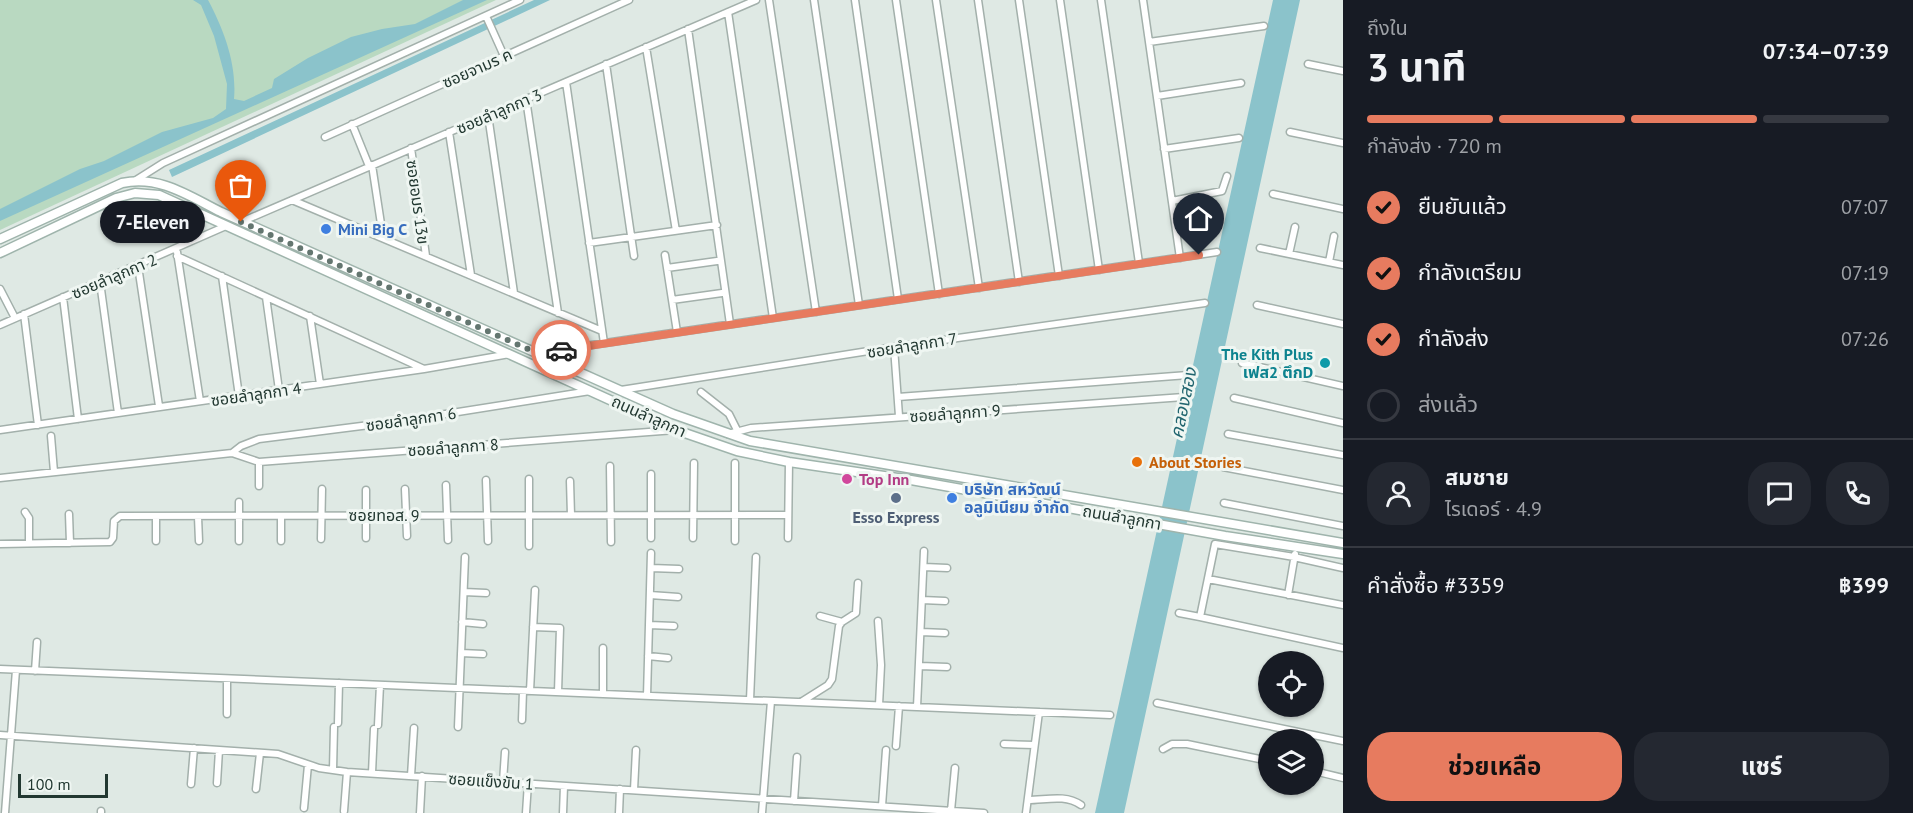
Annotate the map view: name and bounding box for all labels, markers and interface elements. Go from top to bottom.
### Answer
text: ถึงใน [1367,15,1408,41]
text: 07:34–07:39 [1763,37,1889,65]
text: 3 นาที [1367,41,1466,92]
street label: ซอยจามร ค [439,44,515,92]
street label: ซอยลำลูกกา 3 [453,84,545,138]
text: กำลังส่ง · 720 m [1367,133,1502,159]
street label: ซอยอมร 13ข [402,159,434,245]
pin [215,160,266,222]
icon: bag [224,169,257,202]
icon: check [1367,191,1400,224]
text: ยืนยันแล้ว [1418,192,1507,220]
pin [1173,193,1224,255]
text: 07:07 [1841,194,1889,220]
callout: 7-Eleven [100,201,205,243]
icon: home [1182,202,1215,235]
text: 7-Eleven [116,209,189,235]
place label: Mini Big C [338,219,407,239]
marker: Mini Big C [319,222,333,236]
street label: ซอยลำลูกกา 2 [68,249,160,303]
icon: check [1367,257,1400,290]
text: กำลังเตรียม [1418,258,1522,286]
text: 07:19 [1841,260,1889,286]
courier [531,320,591,380]
icon: check [1367,323,1400,356]
text: กำลังส่ง [1418,324,1489,352]
text: 07:26 [1841,326,1889,352]
street label: ซอยลำลูกกา 7 [865,328,959,362]
icon: car [545,334,578,367]
place label: The Kith Plus เฟส2 ตึกD [1221,344,1313,382]
marker: The Kith Plus เฟส2 ตึกD [1318,356,1332,370]
water label: คลองสอง [1164,364,1202,440]
street label: ซอยลำลูกกา 4 [210,378,303,410]
text: ส่งแล้ว [1418,390,1478,418]
street label: ถนนลำลูกกา [609,391,689,441]
street label: ซอยลำลูกกา 9 [909,400,1001,426]
street label: ซอยลำลูกกา 6 [365,403,457,435]
street label: ซอยลำลูกกา 8 [407,434,499,460]
place label: About Stories [1149,452,1242,472]
marker: About Stories [1130,455,1144,469]
button: person [1367,462,1430,525]
button: chat [1748,462,1811,525]
button: phone [1826,462,1889,525]
text: สมชาย [1445,463,1509,491]
place label: Top Inn [859,469,909,489]
marker: Top Inn [840,472,854,486]
place label: บริษัท สหวัฒน์ อลูมิเนียม จำกัด [964,479,1069,518]
marker: Esso Express [889,491,903,505]
marker: บริษัท สหวัฒน์ อลูมิเนียม จำกัด [945,491,959,505]
text: ไรเดอร์ · 4.9 [1445,496,1542,522]
street label: ถนนลำลูกกา [1081,500,1163,534]
street label: ซอยทอส. 9 [349,505,419,525]
place label: Esso Express [852,507,940,527]
text: คำสั่งซื้อ #3359 [1367,571,1505,599]
text: ฿399 [1839,571,1889,599]
map controls [1258,651,1324,795]
button: locate [1258,651,1324,717]
button: layers [1258,729,1324,795]
button: ช่วยเหลือ [1367,732,1622,801]
button: แชร์ [1634,732,1889,801]
street label: ซอยแข็งขัน 1 [448,768,534,794]
scale bar [18,771,108,798]
text: 100 m [27,774,70,794]

